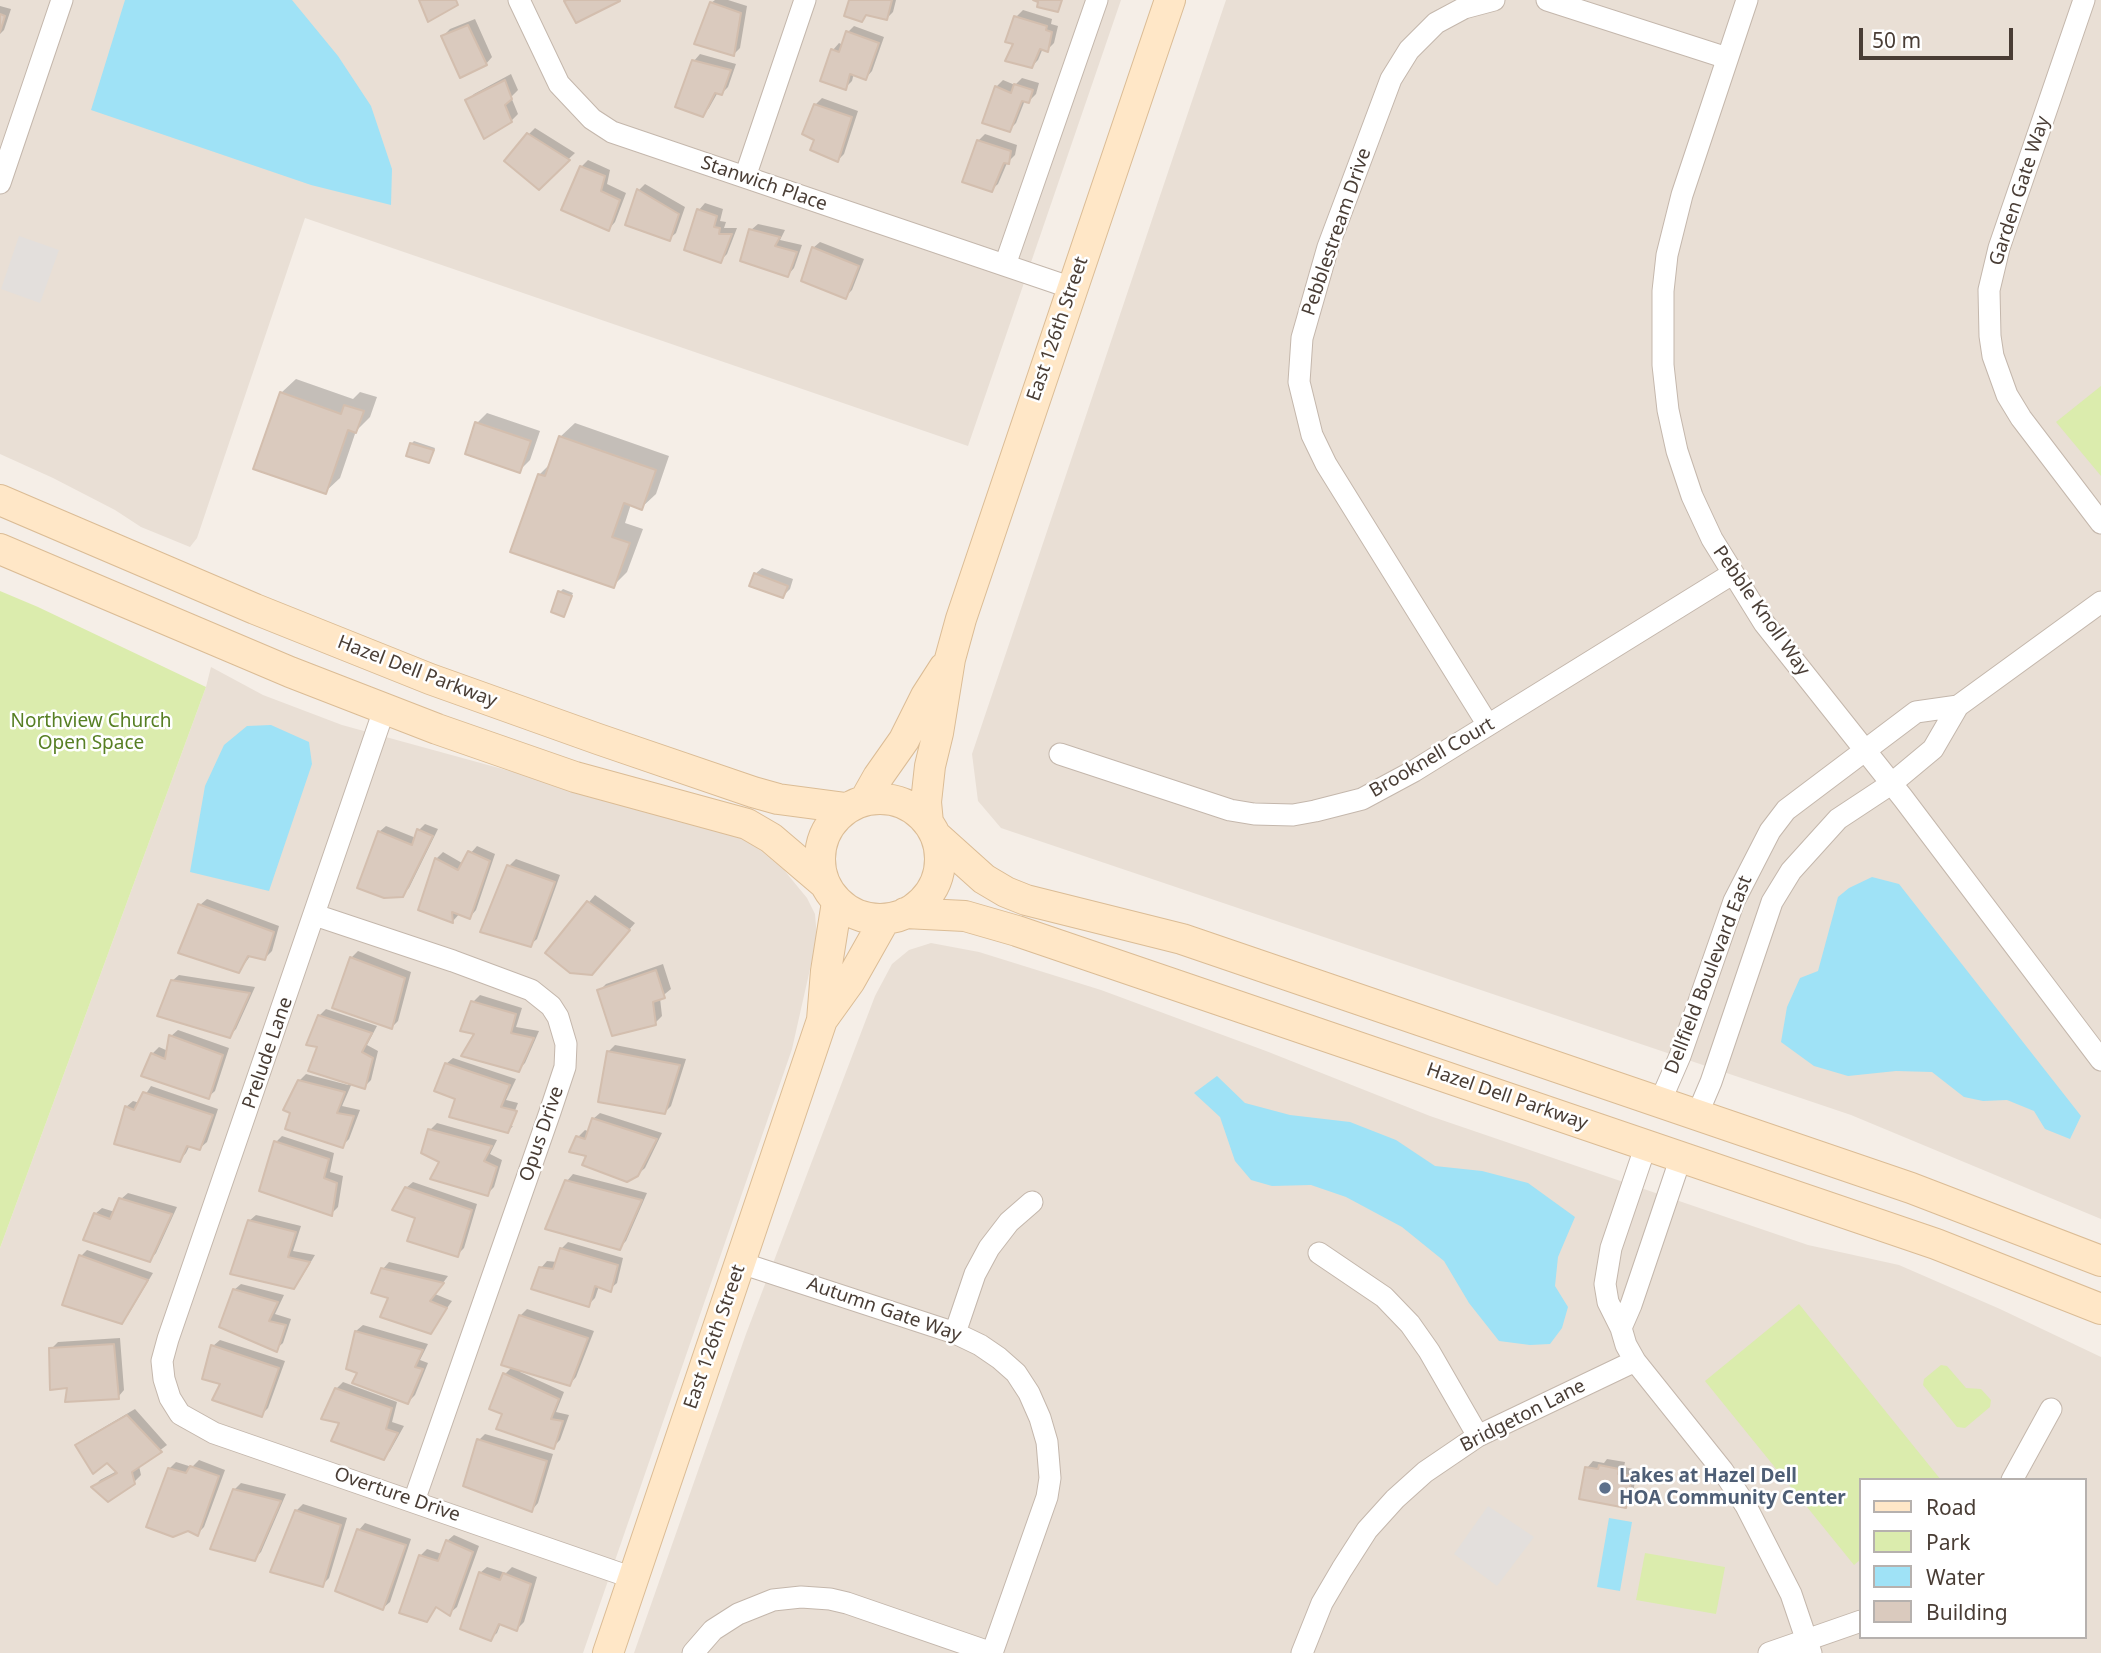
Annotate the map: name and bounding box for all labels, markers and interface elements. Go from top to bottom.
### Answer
scale bar [1863,14,2017,58]
text: 50 m [1872,26,1921,54]
street label: Garden Gate Way [1985,113,2055,269]
street label: Pebblestream Drive [1298,145,1376,319]
street label: Stanwich Place [698,152,830,216]
street label: East 126th Street [1023,254,1093,404]
street label: Pebble Knoll Way [1708,542,1814,680]
street label: Hazel Dell Parkway [334,631,500,713]
park label: Northview Church Open Space [11,711,171,755]
street label: Brooknell Court [1366,713,1498,803]
street label: Dellfield Boulevard East [1661,873,1757,1077]
street label: Prelude Lane [238,994,298,1112]
street label: Hazel Dell Parkway [1423,1059,1591,1135]
street label: Opus Drive [515,1083,569,1185]
street label: East 126th Street [680,1262,750,1412]
street label: Autumn Gate Way [804,1273,964,1347]
street label: Bridgeton Lane [1457,1375,1589,1457]
street label: Overture Drive [331,1463,463,1527]
place label: Lakes at Hazel Dell HOA Community Center [1619,1466,1846,1510]
legend [1860,1478,2087,1639]
marker: Lakes at Hazel Dell HOA Community Center [1597,1480,1613,1496]
text: Road [1926,1493,1976,1521]
text: Park [1926,1528,1970,1556]
text: Water [1926,1563,1985,1591]
text: Building [1926,1598,2008,1626]

